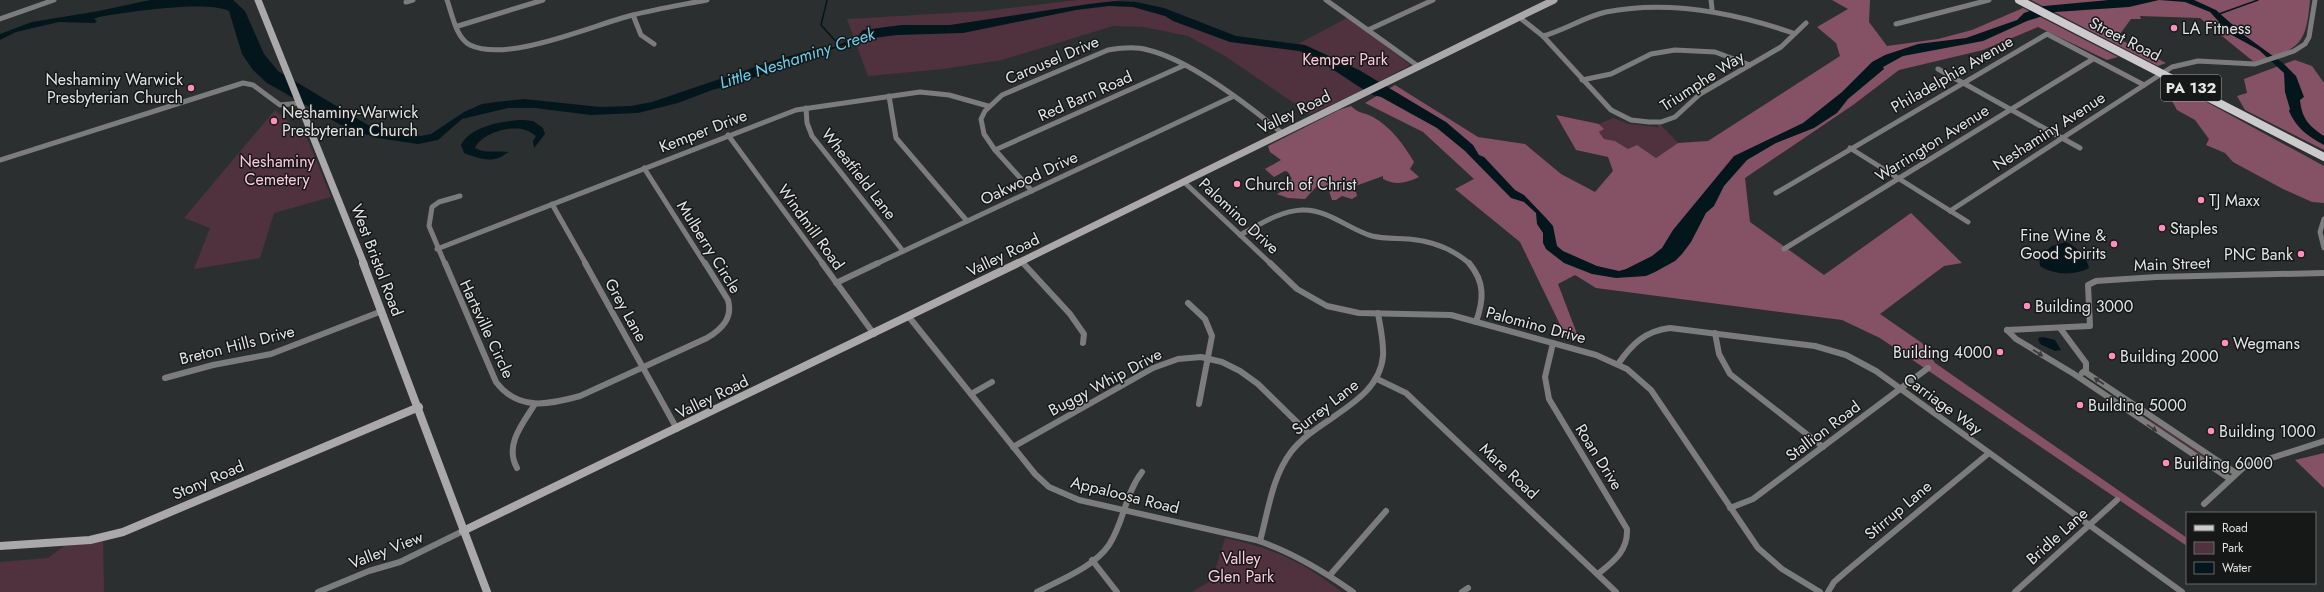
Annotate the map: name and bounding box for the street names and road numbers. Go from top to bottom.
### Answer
street label: Street Road [2085,11,2165,67]
street label: Carousel Drive [1002,30,1102,90]
street label: Philadelphia Avenue [1887,30,2017,118]
street label: Triumphe Way [1655,45,1749,117]
street label: Red Barn Road [1034,65,1136,127]
road number: PA 132 [2161,75,2221,101]
street label: Valley Road [1254,84,1334,140]
street label: Neshaminy Avenue [1988,86,2110,176]
street label: Warrington Avenue [1871,99,1993,187]
street label: Kemper Drive [656,104,750,158]
street label: Wheatfield Lane [816,124,902,224]
street label: Oakwood Drive [976,145,1082,211]
street label: Palomino Drive [1194,173,1284,259]
street label: Windmill Road [772,179,850,275]
street label: Mulberry Circle [671,196,747,298]
street label: West Bristol Road [345,201,409,319]
street label: Valley Road [963,227,1043,283]
street label: Main Street [2134,251,2211,277]
street label: Grey Lane [599,274,653,346]
street label: Hartsville Circle [454,276,520,382]
street label: Palomino Drive [1483,301,1589,349]
street label: Breton Hills Drive [177,320,297,370]
street label: Buggy Whip Drive [1044,342,1166,422]
street label: Carriage Way [1899,367,1988,441]
street label: Valley Road [672,369,752,425]
street label: Surrey Lane [1287,374,1363,440]
street label: Stallion Road [1781,395,1865,467]
street label: Roan Drive [1570,419,1628,495]
street label: Mare Road [1474,438,1544,504]
street label: Stony Road [169,455,247,505]
street label: Appaloosa Road [1068,470,1182,520]
street label: Stirrup Lane [1859,475,1937,545]
street label: Bridle Lane [2021,502,2093,570]
street label: Valley View [346,525,426,575]

